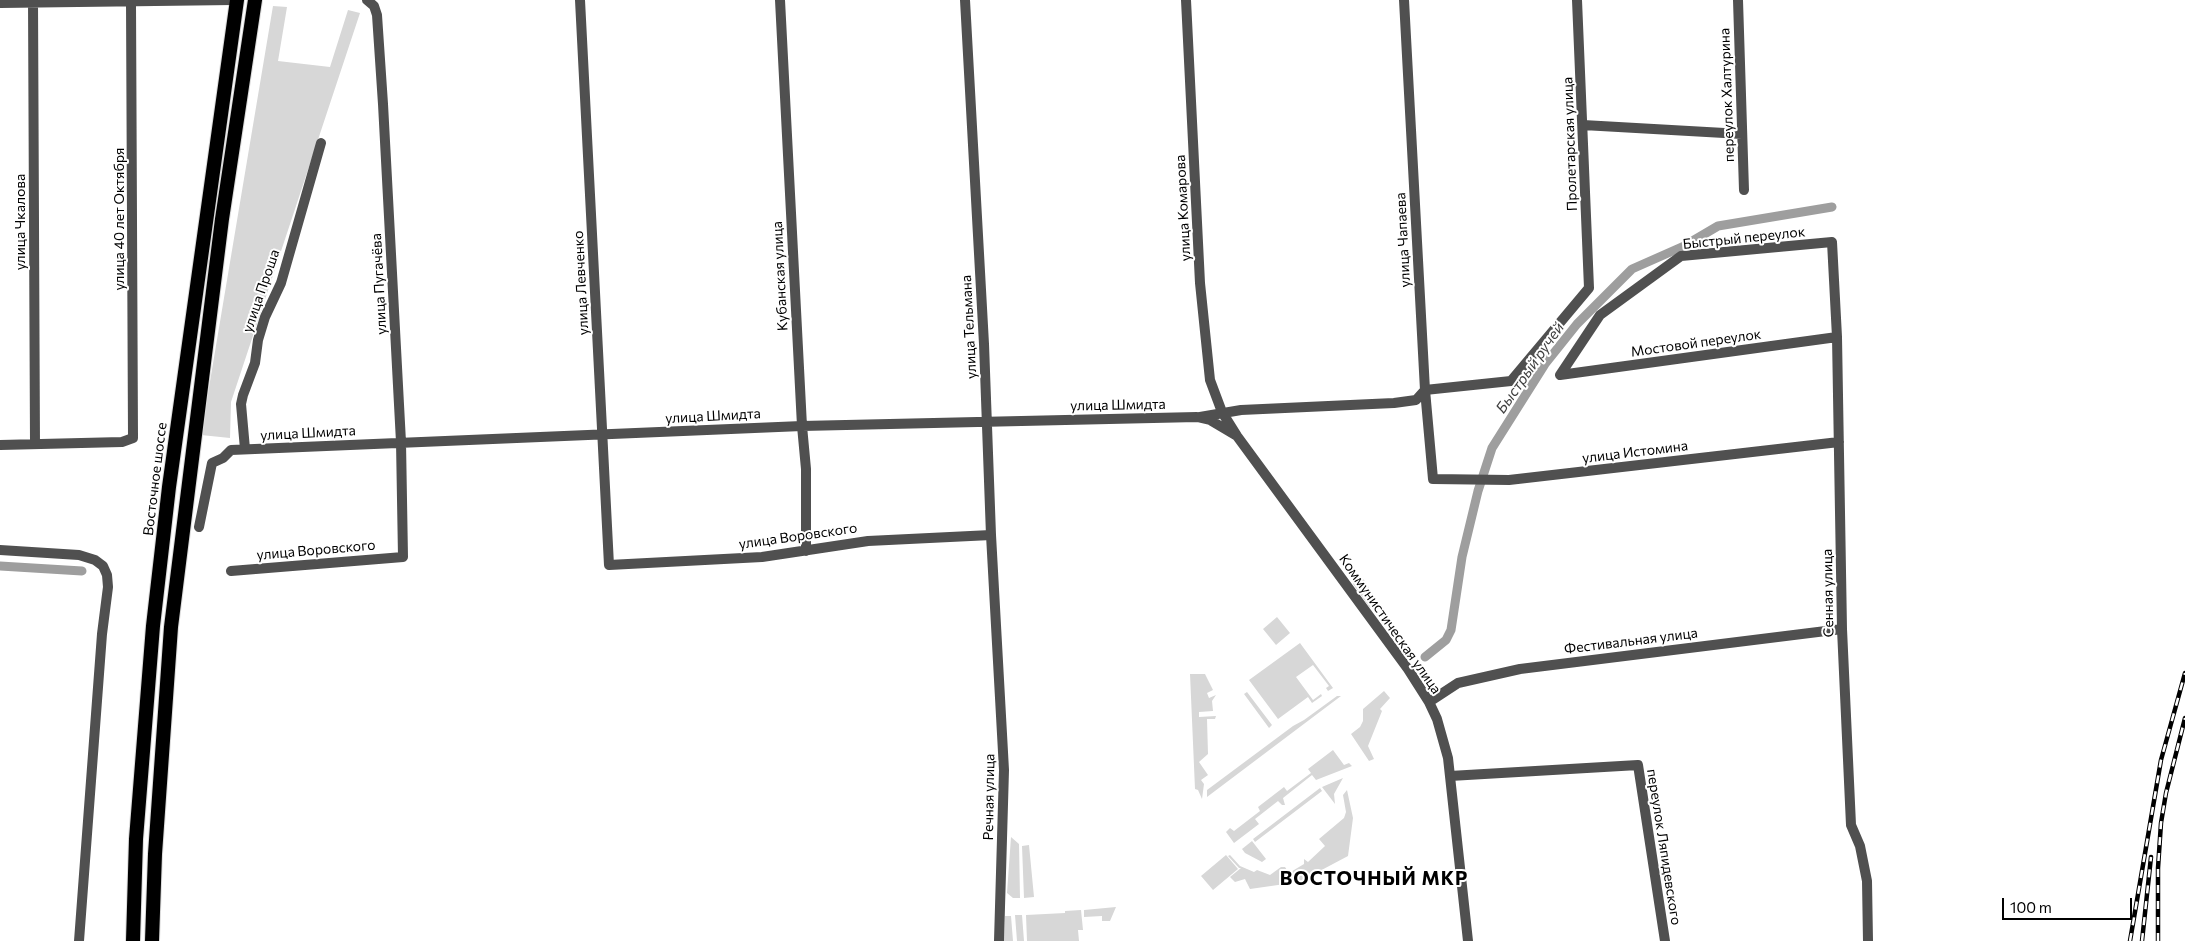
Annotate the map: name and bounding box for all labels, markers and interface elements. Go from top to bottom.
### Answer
street label: переулок Халтурина [1716,28,1738,162]
street label: Пролетарская улица [1559,77,1581,211]
street label: улица 40 лет Октября [111,148,127,290]
street label: улица Комарова [1172,154,1194,262]
street label: улица Чкалова [12,174,28,270]
street label: улица Чапаева [1392,192,1414,288]
street label: Кубанская улица [769,221,791,331]
street label: Быстрый переулок [1682,223,1806,253]
street label: улица Левченко [570,230,592,336]
street label: улица Пугачёва [368,233,390,335]
street label: улица Проша [239,247,283,335]
street label: улица Тельмана [958,275,980,379]
water label: Быстрый ручей [1492,319,1568,417]
street label: Мостовой переулок [1630,326,1762,360]
street label: улица Шмидта [1070,396,1166,414]
street label: улица Шмидта [665,405,761,427]
street label: Восточное шоссе [140,421,170,537]
street label: улица Шмидта [260,422,356,444]
street label: улица Истомина [1581,437,1689,467]
street label: улица Воровского [738,519,858,553]
street label: улица Воровского [256,536,376,564]
street label: Сенная улица [1819,549,1837,637]
street label: Коммунистическая улица [1335,551,1445,697]
street label: Фестивальная улица [1563,624,1699,658]
street label: Речная улица [980,753,998,841]
street label: переулок Ляпидевского [1643,768,1685,926]
district label: ВОСТОЧНЫЙ МКР [1278,868,1470,890]
scale bar [2005,888,2135,920]
text: 100 m [2010,898,2052,916]

